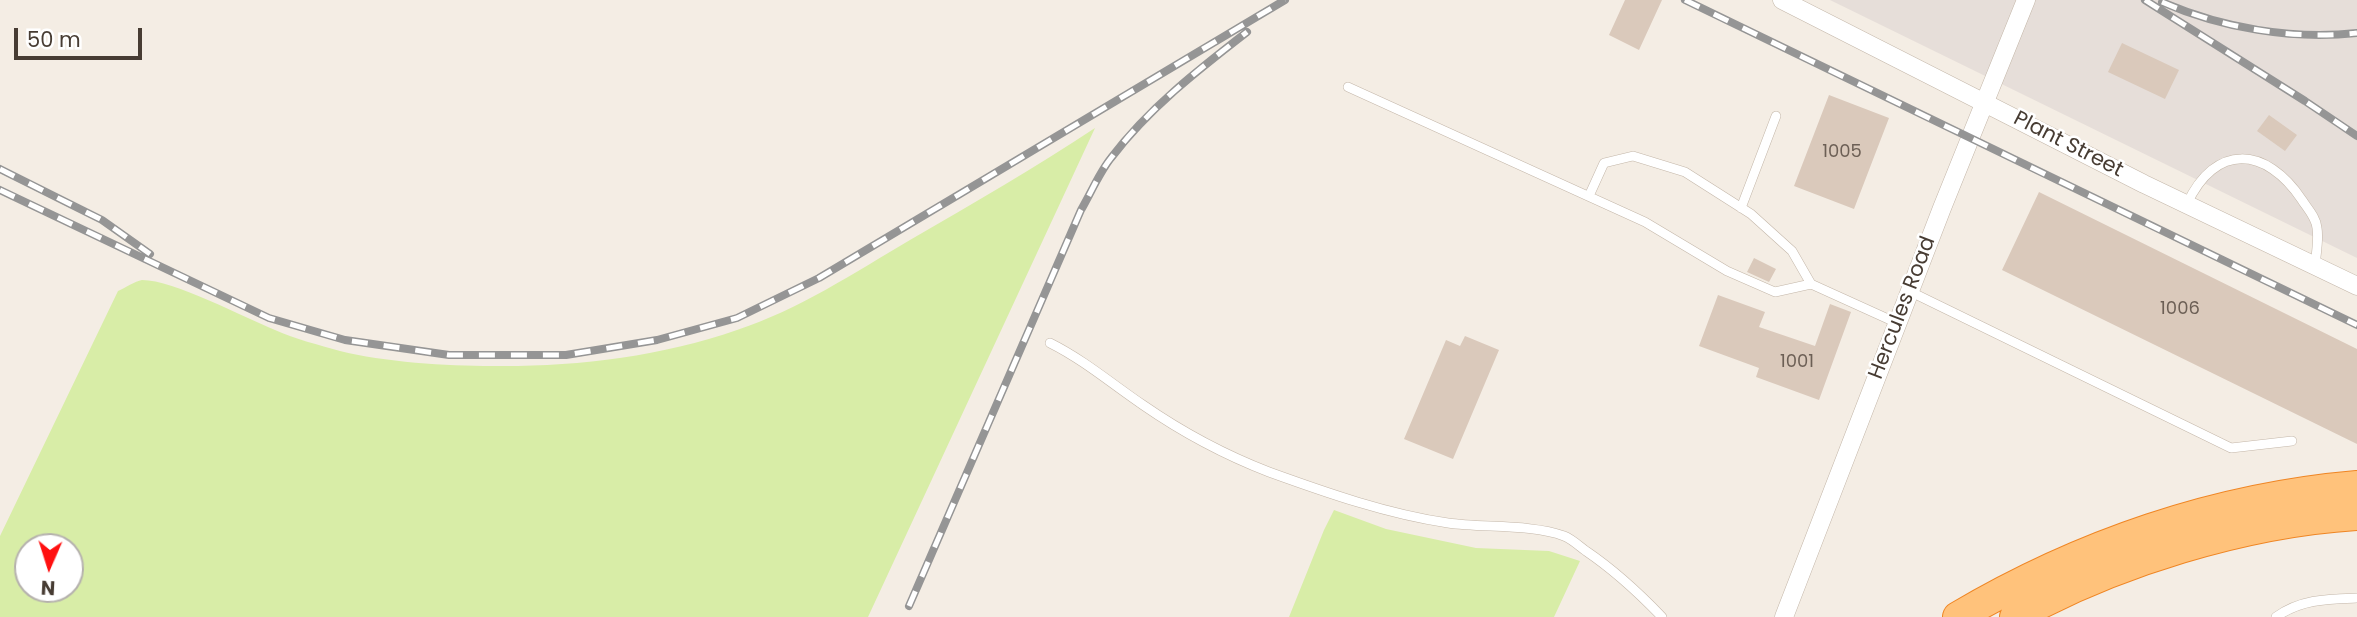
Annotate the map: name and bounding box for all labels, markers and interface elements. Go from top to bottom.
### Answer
scale bar [18,14,145,58]
text: 50 m [27,25,81,54]
street label: Plant Street [2009,107,2127,183]
house number: 1005 [1822,141,1862,163]
street label: Hercules Road [1864,233,1942,383]
house number: 1006 [2160,298,2200,320]
house number: 1001 [1780,351,1814,373]
north arrow [14,533,84,603]
text: N [40,574,56,601]

